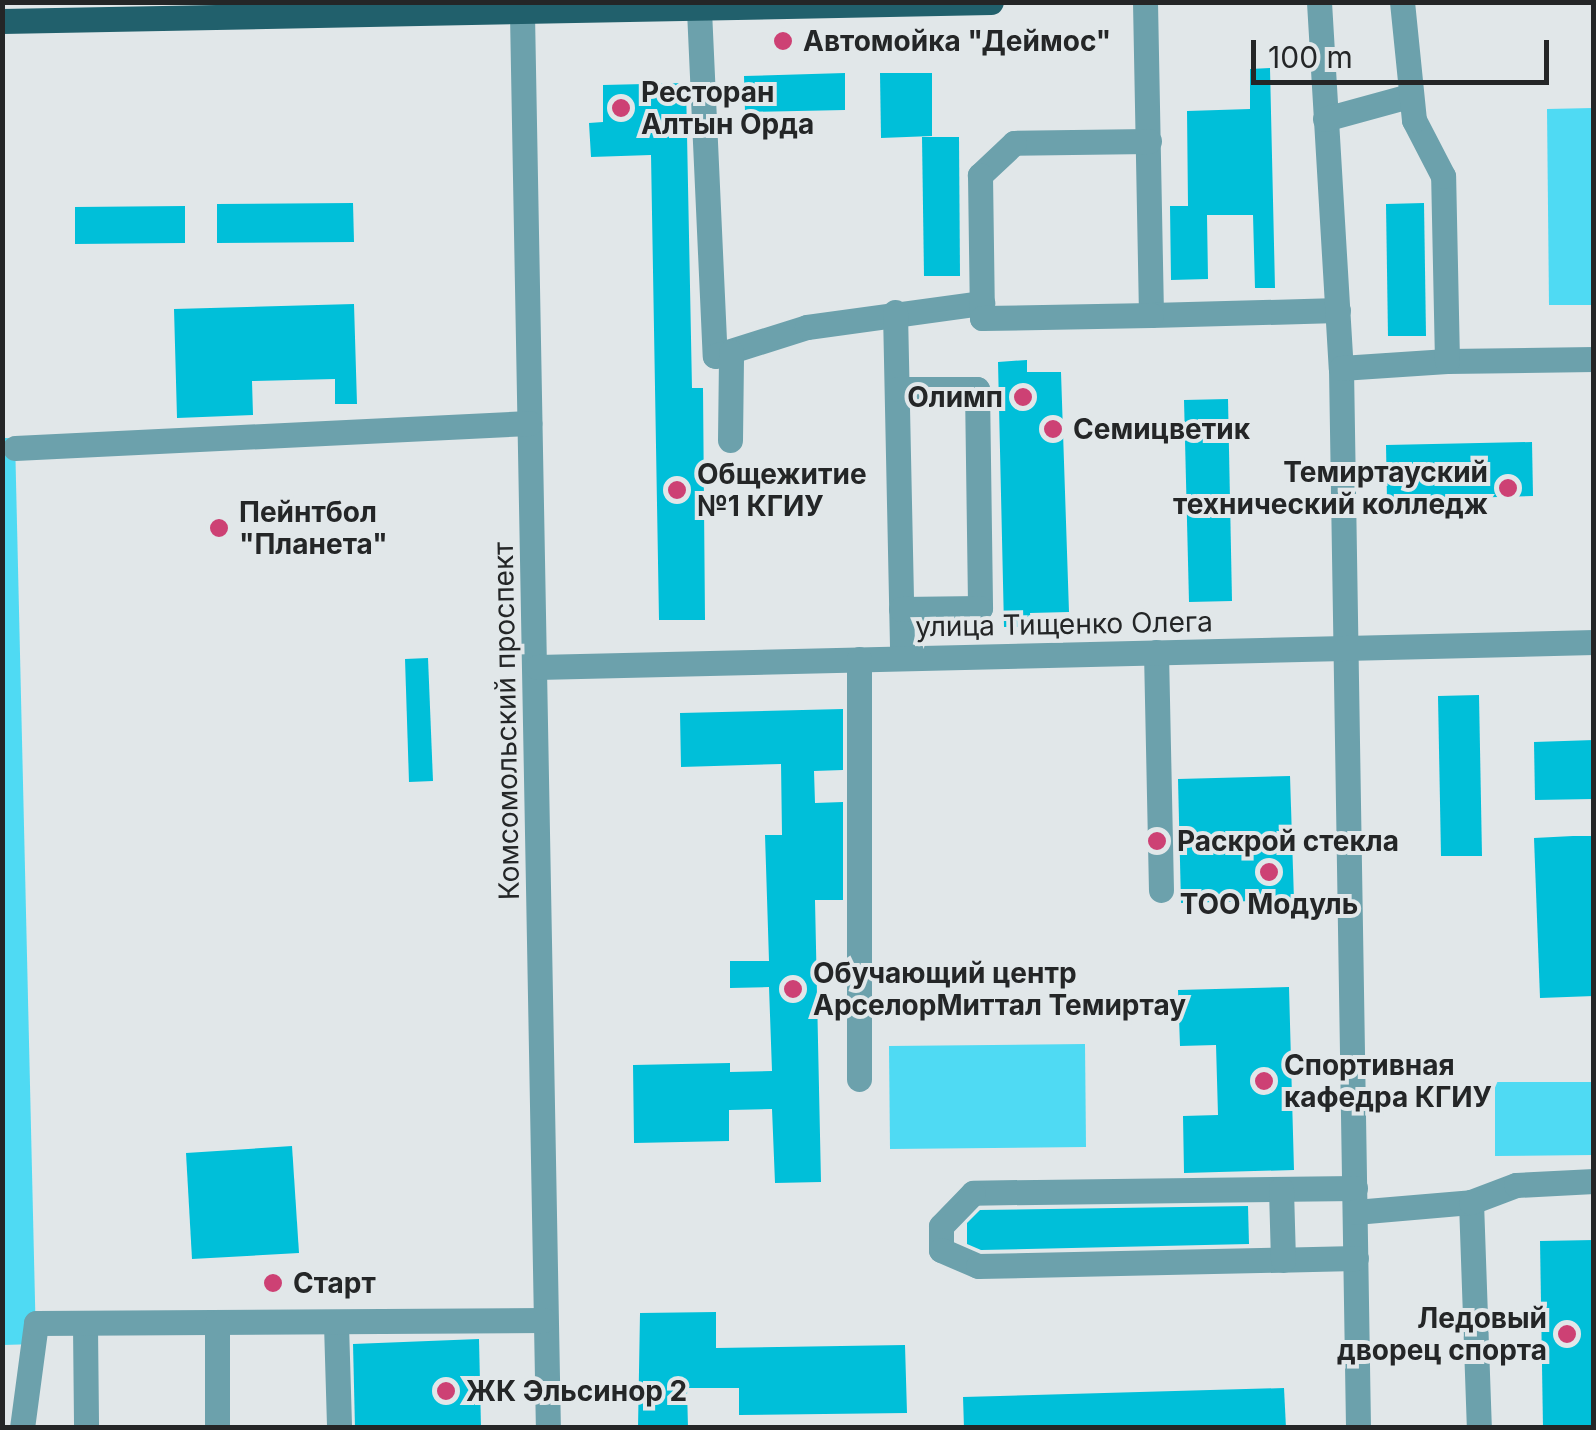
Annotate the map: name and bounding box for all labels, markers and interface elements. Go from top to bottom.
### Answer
scale bar [1256,20,1554,82]
place label: Автомойка "Деймос" [803,24,1111,58]
marker: Автомойка "Деймос" [772,30,794,52]
text: 100 m [1268,39,1353,75]
place label: Ресторан Алтын Орда [641,75,814,141]
marker: Ресторан Алтын Орда [610,97,632,119]
place label: Олимп [907,380,1003,414]
marker: Олимп [1012,386,1034,408]
place label: Семицветик [1073,412,1250,446]
marker: Семицветик [1042,418,1064,440]
place label: Темиртауский технический колледж [1173,455,1488,521]
place label: Общежитие №1 КГИУ [697,457,867,523]
marker: Темиртауский технический колледж [1497,477,1519,499]
marker: Общежитие №1 КГИУ [666,479,688,501]
place label: Пейнтбол "Планета" [239,495,388,561]
marker: Пейнтбол "Планета" [208,517,230,539]
street label: Комсомольский проспект [486,541,526,901]
street label: улица Тищенко Олега [915,605,1213,643]
place label: Раскрой стекла [1177,824,1399,858]
marker: Раскрой стекла [1146,830,1168,852]
marker: ТОО Модуль [1258,861,1280,883]
place label: ТОО Модуль [1180,887,1358,921]
place label: Обучающий центр АрселорМиттал Темиртау [813,956,1186,1022]
marker: Обучающий центр АрселорМиттал Темиртау [782,978,804,1000]
place label: Спортивная кафедра КГИУ [1284,1048,1492,1114]
marker: Спортивная кафедра КГИУ [1253,1070,1275,1092]
place label: Старт [293,1266,376,1300]
marker: Старт [262,1272,284,1294]
place label: Ледовый дворец спорта [1337,1301,1547,1367]
marker: Ледовый дворец спорта [1556,1323,1578,1345]
place label: ЖК Эльсинор 2 [466,1374,687,1408]
marker: ЖК Эльсинор 2 [435,1380,457,1402]

